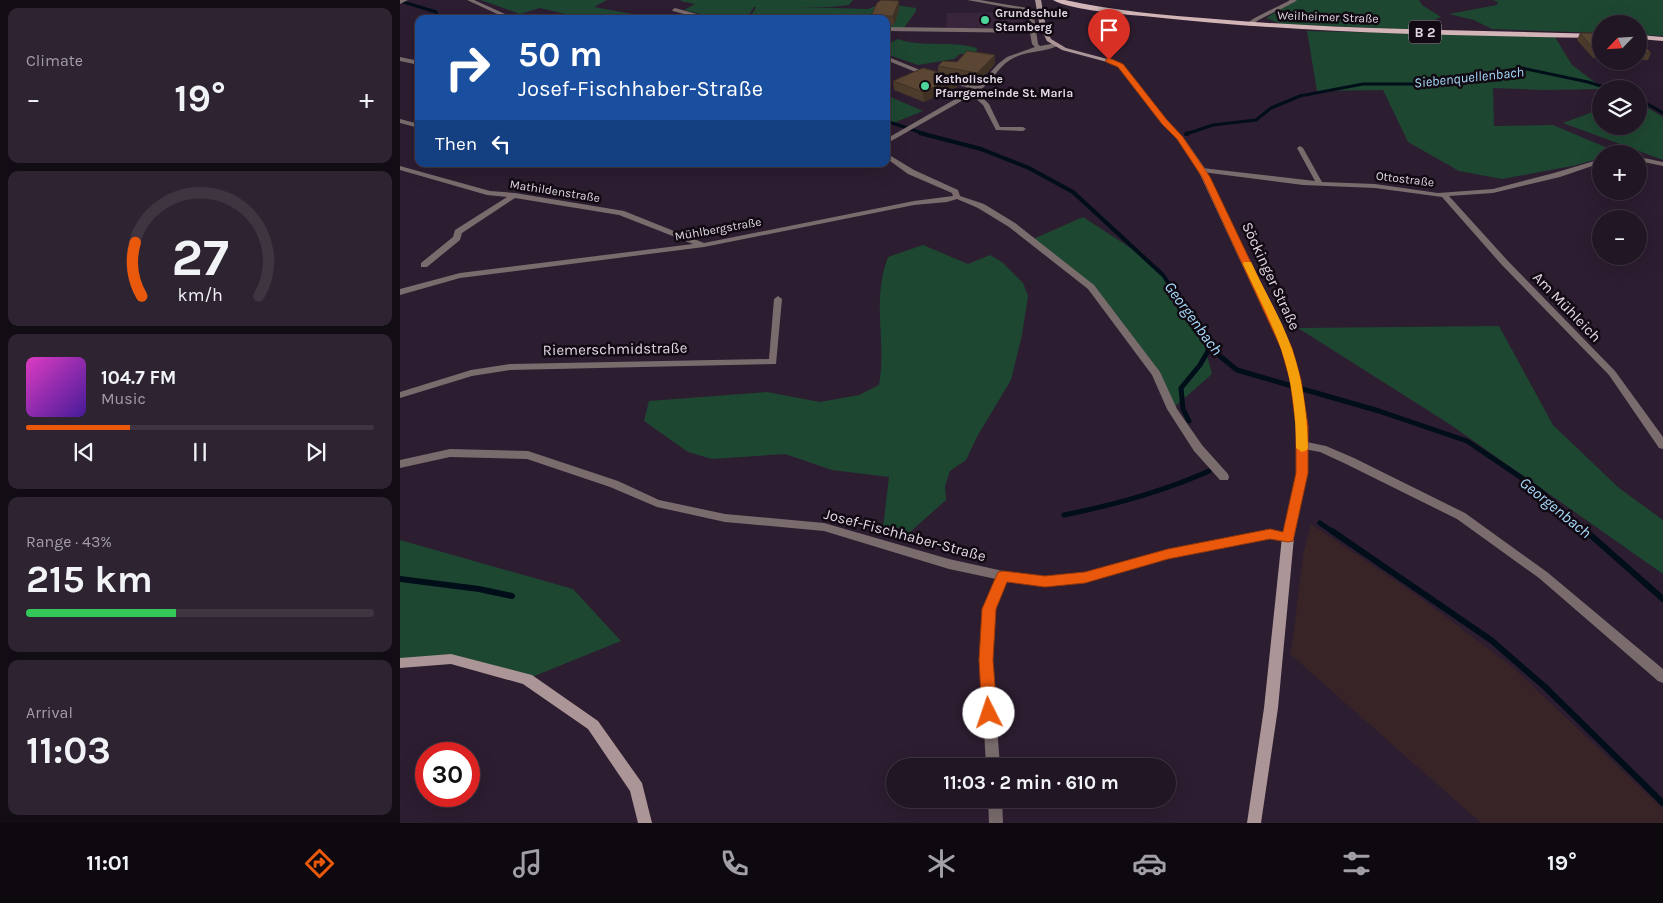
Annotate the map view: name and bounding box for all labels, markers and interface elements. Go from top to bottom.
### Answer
place label: Grundschule Starnberg [995,6,1068,34]
street label: Weilheimer Straße [1277,8,1379,26]
pin [1088,9,1130,60]
marker: Grundschule Starnberg [979,14,991,26]
north arrow [1592,15,1648,70]
map controls [1592,15,1647,265]
icon: arrive [1095,16,1123,44]
road number: B 2 [1409,21,1441,44]
text: 50 m [518,34,603,75]
icon: right [435,35,500,100]
text: Climate [26,51,83,70]
water label: Siebenquellenbach [1413,63,1525,92]
place label: Katholische Pfarrgemeinde St. Maria [935,72,1073,100]
text: 19° [174,76,226,121]
text: Josef-Fischhaber-Straße [518,76,763,102]
marker: Katholische Pfarrgemeinde St. Maria [919,80,931,92]
button: layers [1592,80,1647,135]
text: − [26,82,41,115]
text: + [359,82,374,115]
icon: left [487,130,515,158]
text: Then [435,133,477,155]
button: + [1592,145,1647,200]
street label: Ottostraße [1375,168,1435,190]
street label: Mathildenstraße [509,177,601,205]
button: − [1592,210,1647,265]
street label: Mühlbergstraße [674,215,762,243]
street label: Söckinger Straße [1238,219,1304,333]
text: 27 [171,227,229,288]
street label: Am Mühleich [1529,268,1605,346]
water label: Georgenbach [1160,278,1227,359]
text: km/h [177,285,223,306]
street label: Riemerschmidstraße [543,339,687,359]
text: 104.7 FM [101,367,176,389]
text: Music [101,389,146,408]
icon: previous [70,438,98,466]
icon: pause [186,438,214,466]
icon: next [302,438,330,466]
water label: Georgenbach [1516,473,1595,542]
street label: Josef-Fischhaber-Straße [822,505,988,565]
text: Range · 43% [26,532,112,551]
text: 215 km [26,557,153,602]
position arrow [962,686,1014,738]
text: Arrival [26,703,73,722]
text: 11:03 [26,728,111,773]
speed limit sign: 30 [415,742,480,807]
text: 11:03 · 2 min · 610 m [943,772,1119,794]
icon: directions [302,846,337,881]
icon: music [510,846,545,881]
icon: phone [717,846,752,881]
icon: climate [924,846,959,881]
icon: car [1132,846,1167,881]
icon: filters [1339,846,1374,881]
text: 11:01 [86,850,130,876]
text: 19° [1547,850,1577,876]

